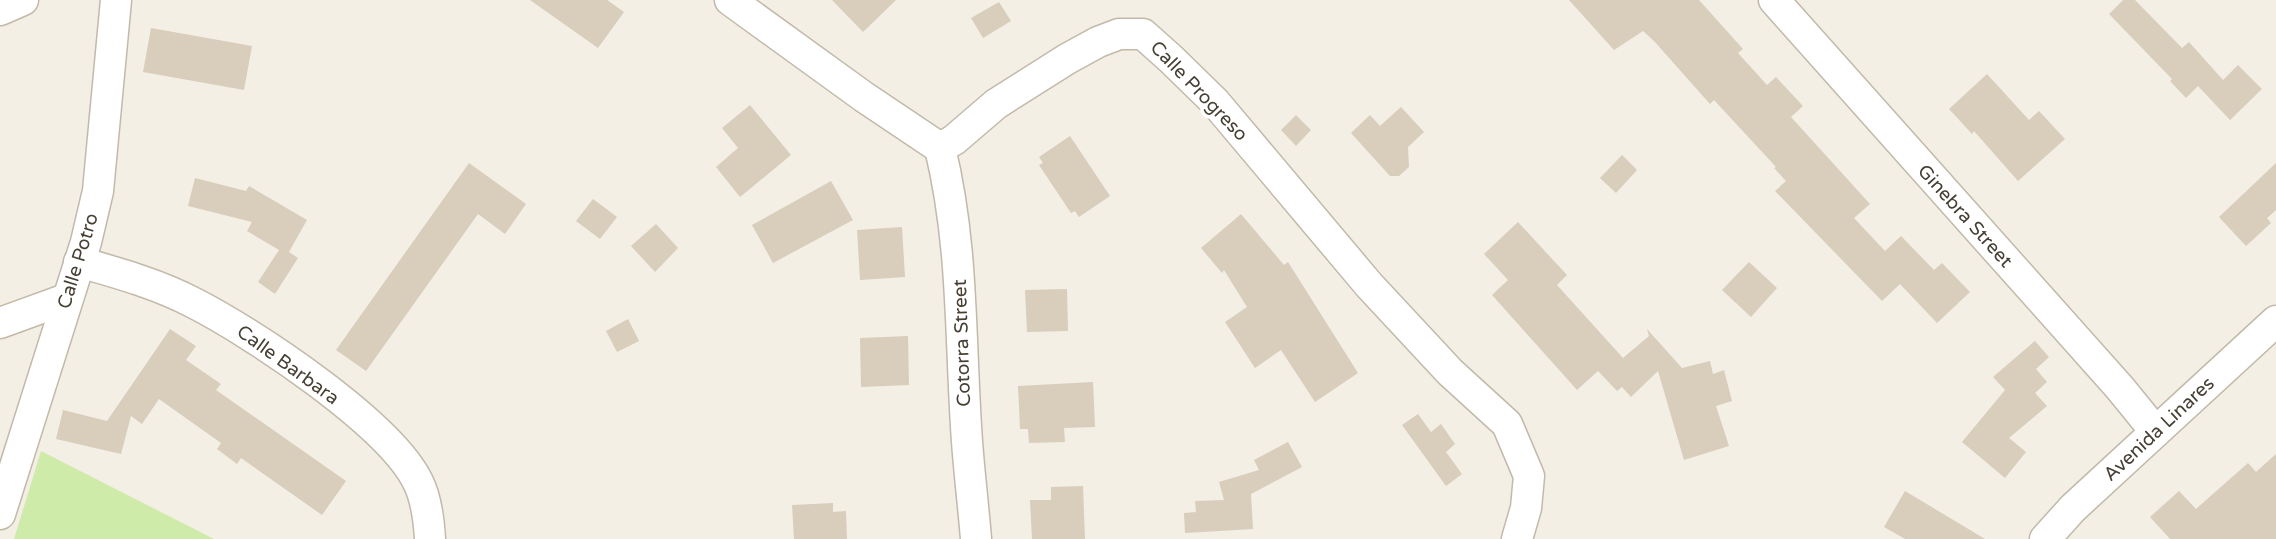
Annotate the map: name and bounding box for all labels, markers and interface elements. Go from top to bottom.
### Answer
street label: Calle Progreso [1146,36,1252,146]
street label: Ginebra Street [1913,160,2017,272]
street label: Calle Potro [53,211,103,311]
street label: Cotorra Street [949,279,975,407]
street label: Calle Barbara [233,321,343,409]
street label: Avenida Linares [2099,372,2219,486]

